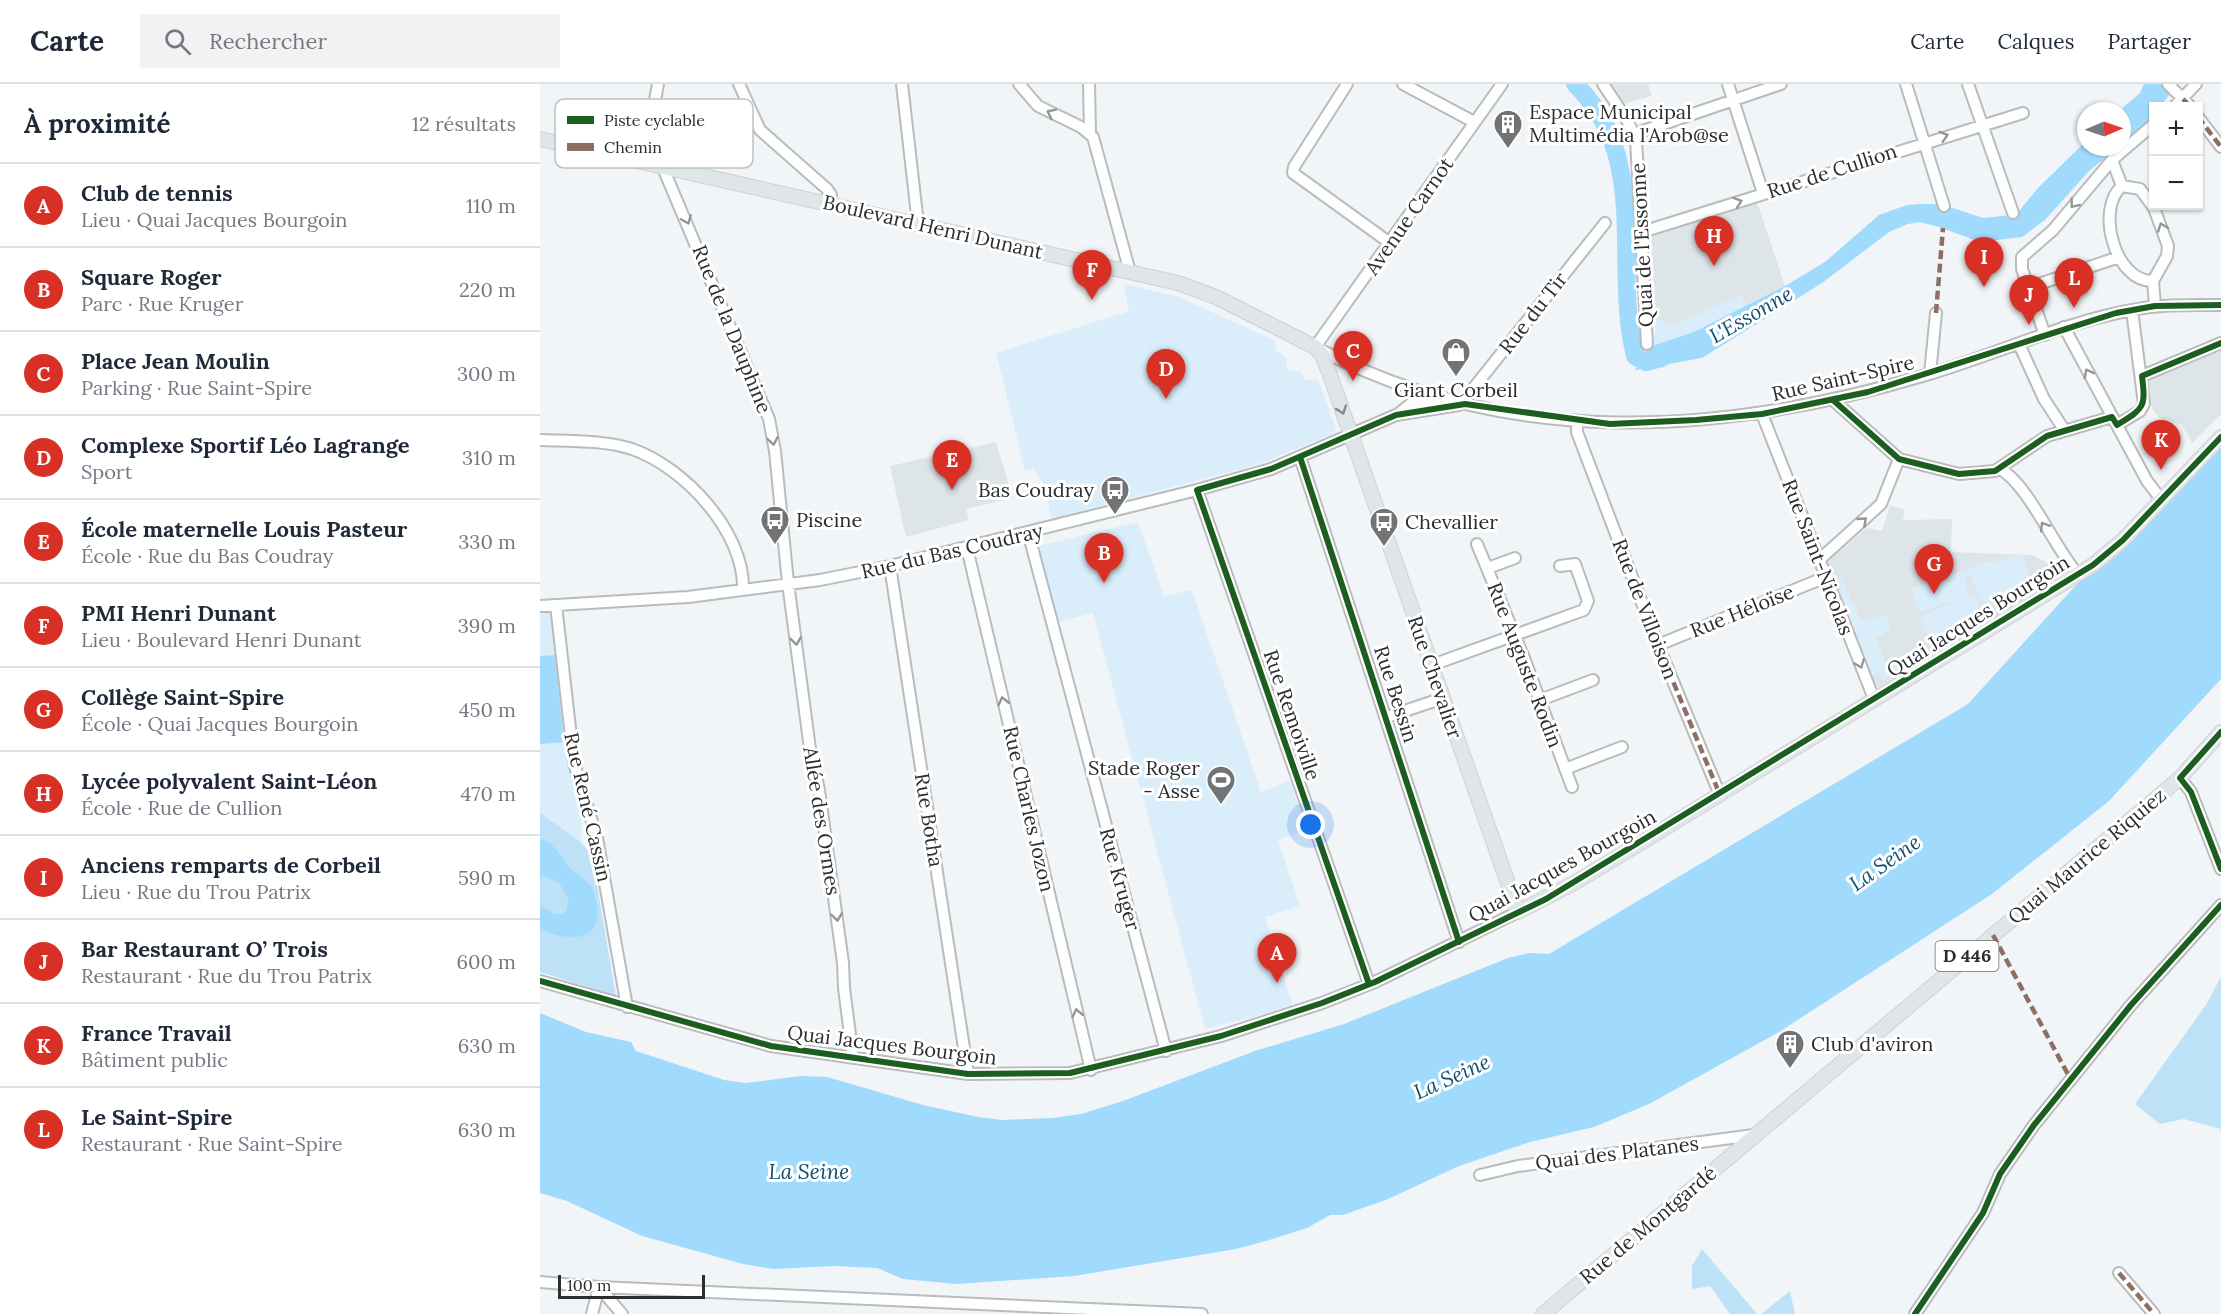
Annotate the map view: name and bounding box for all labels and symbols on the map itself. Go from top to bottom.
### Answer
legend [555,99,753,168]
place label: Espace Municipal Multimédia l'Arob@se [1529,99,1729,147]
north arrow [2077,102,2131,156]
building icon: Espace Municipal Multimédia l'Arob@se [1492,108,1524,150]
one-way arrow [1046,109,1057,120]
text: Piste cyclable [604,110,705,130]
one-way arrow [1938,131,1949,143]
text: Chemin [604,137,662,157]
street label: Rue de Cullion [1764,138,1900,203]
street label: Avenue Carnot [1358,152,1458,280]
street label: Quai de l'Essonne [1625,162,1658,328]
street label: Boulevard Henri Dunant [821,189,1046,264]
one-way arrow [1732,196,1743,209]
one-way arrow [2070,197,2081,208]
one-way arrow [680,214,692,225]
pin: H [1694,216,1734,266]
one-way arrow [2157,222,2169,233]
pin: I [1964,238,2004,287]
street label: Rue de la Dauphine [687,241,778,417]
pin: F [1072,250,1112,300]
pin: L [2054,258,2093,308]
street label: Rue du Tir [1493,267,1572,359]
pin: J [2010,276,2048,325]
water label: L'Essonne [1704,280,1797,349]
pin: C [1334,332,1372,381]
shop icon: Giant Corbeil [1440,336,1472,378]
street label: Rue Saint-Spire [1769,349,1917,406]
pin: D [1146,350,1186,399]
one-way arrow [2084,368,2095,379]
place label: Giant Corbeil [1394,377,1518,402]
one-way arrow [1334,404,1347,415]
pin: K [2142,420,2180,470]
one-way arrow [767,436,779,445]
pin: E [932,440,972,490]
bus stop icon: Bas Coudray [1099,474,1131,516]
street label: Rue Saint-Nicolas [1777,475,1860,638]
place label: Bas Coudray [978,477,1094,502]
bus stop icon: Piscine [759,504,791,546]
bus stop icon: Chevallier [1368,506,1400,548]
place label: Piscine [796,507,862,532]
place label: Chevallier [1405,509,1498,534]
street label: Rue du Bas Coudray [859,517,1046,584]
one-way arrow [1856,517,1867,528]
one-way arrow [2040,522,2051,533]
pin: B [1084,534,1124,583]
street label: Rue de Villoison [1607,535,1684,683]
pin: G [1914,544,1954,594]
street label: Quai Jacques Bourgoin [1882,549,2074,682]
street label: Rue Héloïse [1686,578,1797,643]
street label: Rue Auguste Rodin [1482,579,1568,751]
street label: Rue Chevalier [1403,612,1468,742]
one-way arrow [789,636,801,646]
street label: Rue Bessin [1369,642,1424,745]
street label: Rue Remoiville [1258,646,1327,784]
one-way arrow [1853,658,1865,669]
one-way arrow [997,696,1010,706]
street label: Rue Charles Jozon [998,724,1061,894]
street label: Rue René Cassin [559,730,618,884]
street label: Allée des Ormes [798,744,847,897]
place label: Stade Roger - Asse [1088,755,1200,803]
sports icon: Stade Roger - Asse [1205,764,1237,806]
street label: Rue Botha [910,771,949,869]
street label: Quai Maurice Riquiez [2002,782,2171,929]
street label: Quai Jacques Bourgoin [1463,803,1660,928]
your location [1296,810,1325,839]
street label: Rue Kruger [1095,825,1146,933]
water label: La Seine [1844,828,1926,897]
one-way arrow [830,912,842,921]
pin: A [1258,934,1296,983]
road number: D 446 [1936,941,1998,971]
one-way arrow [1072,1008,1085,1018]
street label: Quai Jacques Bourgoin [786,1019,998,1070]
building icon: Club d'aviron [1774,1028,1806,1070]
place label: Club d'aviron [1811,1031,1933,1056]
water label: La Seine [1409,1048,1494,1105]
street label: Quai des Platanes [1534,1130,1700,1175]
water label: La Seine [769,1158,849,1185]
street label: Rue de Montgardé [1574,1160,1721,1289]
scale bar [558,1272,705,1300]

